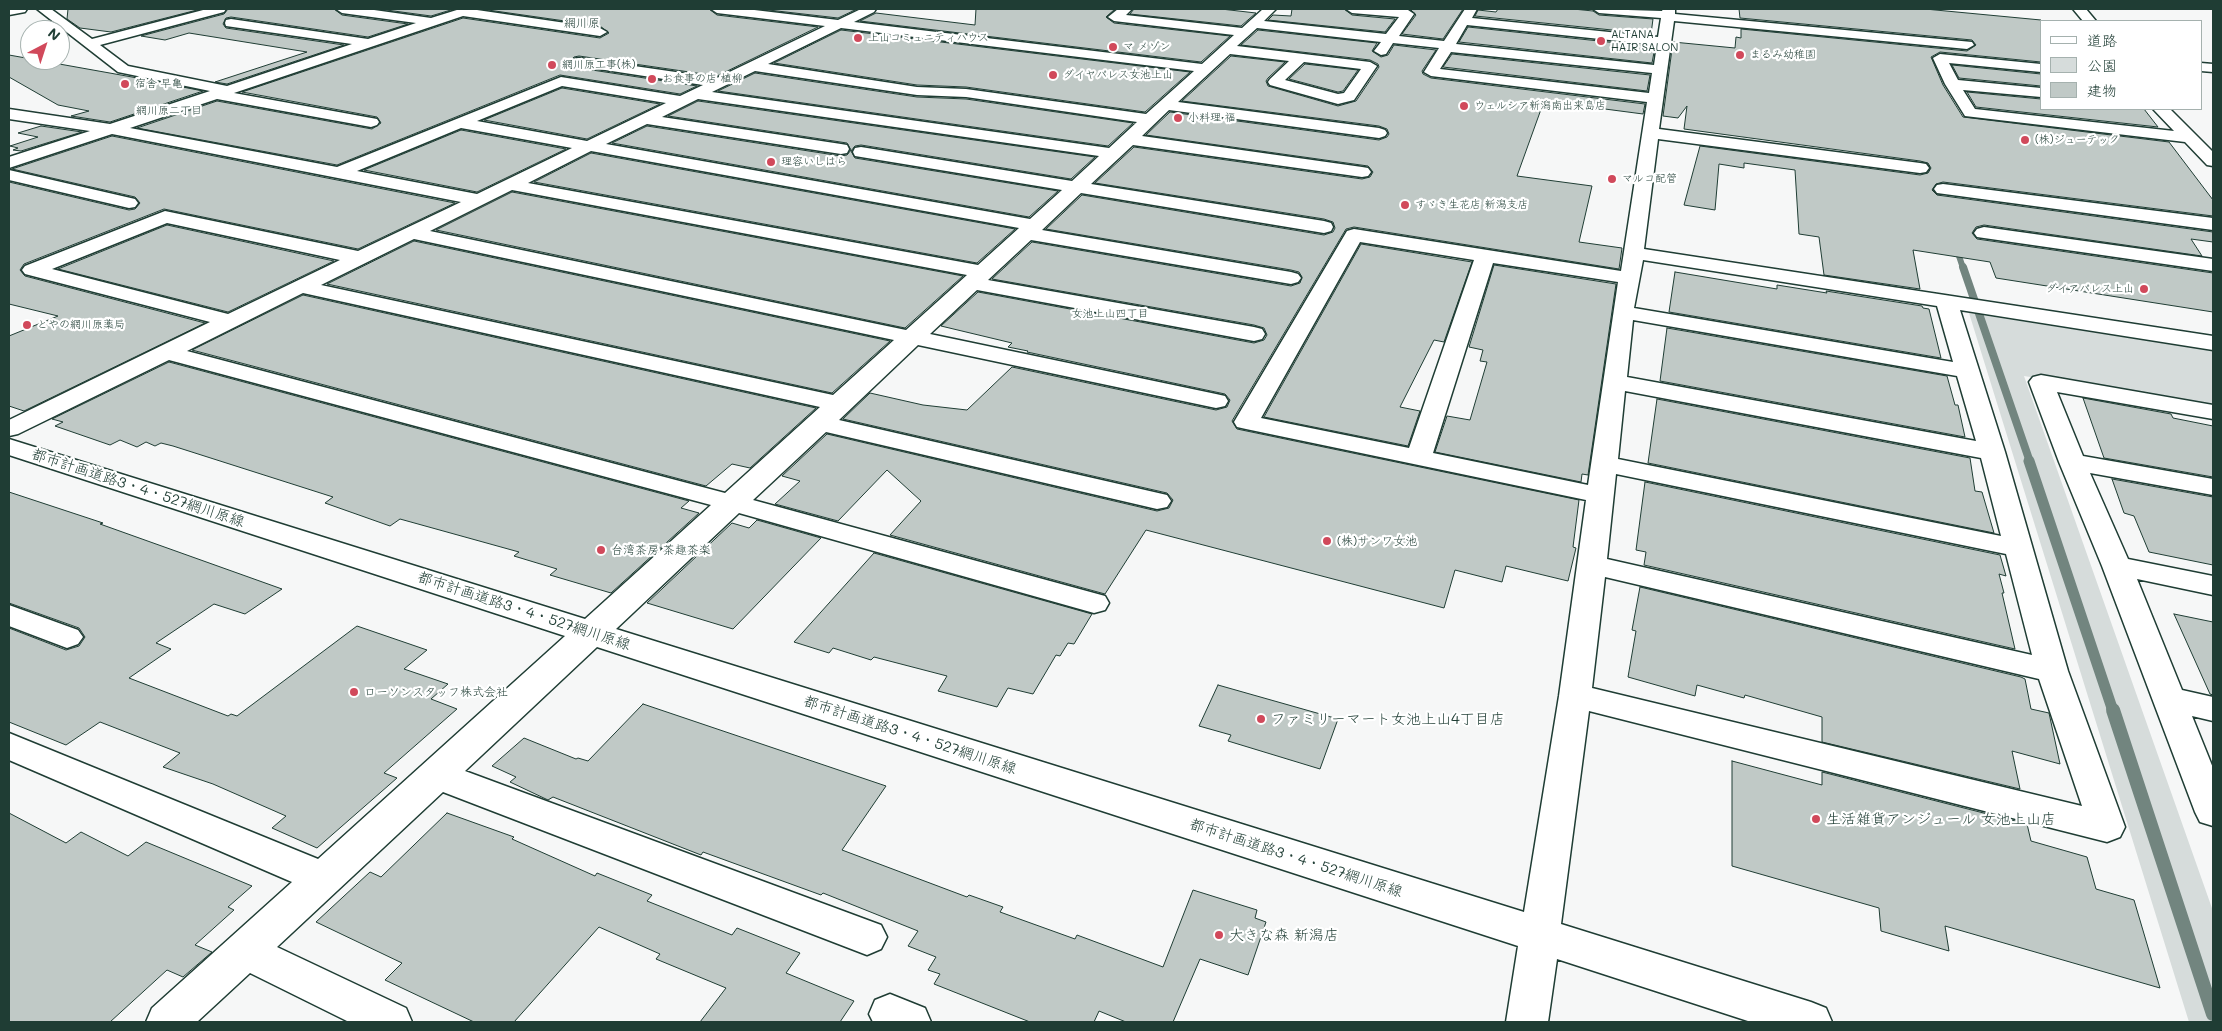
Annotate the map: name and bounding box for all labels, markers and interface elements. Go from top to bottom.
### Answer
district label: 網川原 [564,16,600,30]
north arrow [20,20,70,70]
legend [2040,20,2202,110]
text: N [44,23,64,45]
place label: ALTANA HAIR SALON [1611,28,1678,54]
text: 道路 [2087,30,2117,50]
place label: 上山コミュニティハウス [868,31,989,45]
marker: 上山コミュニティハウス [852,32,864,44]
marker: ALTANA HAIR SALON [1595,35,1607,47]
place label: マ メゾン [1123,40,1171,54]
marker: マ メゾン [1107,41,1119,53]
place label: まるみ幼稚園 [1750,48,1816,62]
marker: まるみ幼稚園 [1734,49,1746,61]
text: 公園 [2087,55,2117,75]
place label: 網川原工事(株) [562,58,635,72]
marker: 網川原工事(株) [546,59,558,71]
place label: ダイヤパレス女池上山 [1063,68,1173,82]
marker: ダイヤパレス女池上山 [1047,69,1059,81]
place label: お食事の店 植柳 [662,72,743,86]
marker: お食事の店 植柳 [646,73,658,85]
place label: 宿舎 早亀 [135,77,183,91]
marker: 宿舎 早亀 [119,78,131,90]
text: 建物 [2087,80,2117,100]
place label: ウェルシア新潟南出来島店 [1474,99,1606,113]
marker: ウェルシア新潟南出来島店 [1458,100,1470,112]
district label: 網川原二丁目 [136,104,202,118]
place label: 小料理 福 [1188,111,1236,125]
marker: 小料理 福 [1172,112,1184,124]
place label: (株)ジューテック [2035,133,2119,147]
marker: (株)ジューテック [2019,134,2031,146]
place label: 理容いしはら [781,155,847,169]
marker: 理容いしはら [765,156,777,168]
place label: マルコ配管 [1622,172,1677,186]
marker: マルコ配管 [1606,173,1618,185]
place label: すゞき生花店 新潟支店 [1415,198,1529,212]
marker: すゞき生花店 新潟支店 [1399,199,1411,211]
place label: ダイアパレス上山 [2046,282,2134,296]
marker: ダイアパレス上山 [2138,283,2150,295]
district label: 女池上山四丁目 [1072,307,1148,321]
place label: とやの網川原薬局 [37,318,125,332]
marker: とやの網川原薬局 [21,319,33,331]
street label: 都市計画道路3・4・527網川原線 [29,445,247,531]
place label: (株)サンワ女池 [1337,534,1417,548]
marker: (株)サンワ女池 [1321,535,1333,547]
place label: 台湾茶房 茶趣茶楽 [611,543,711,557]
marker: 台湾茶房 茶趣茶楽 [595,544,607,556]
street label: 都市計画道路3・4・527網川原線 [415,568,633,654]
place label: ローソンスタッフ株式会社 [364,685,508,699]
marker: ローソンスタッフ株式会社 [348,686,360,698]
street label: 都市計画道路3・4・527網川原線 [801,692,1019,778]
place label: ファミリーマート女池上山4丁目店 [1271,710,1505,728]
marker: ファミリーマート女池上山4丁目店 [1255,713,1267,725]
place label: 生活雑貨アンジュール 女池上山店 [1826,810,2056,828]
marker: 生活雑貨アンジュール 女池上山店 [1810,813,1822,825]
street label: 都市計画道路3・4・527網川原線 [1187,815,1405,901]
place label: 大きな森 新潟店 [1229,926,1339,944]
marker: 大きな森 新潟店 [1213,929,1225,941]

